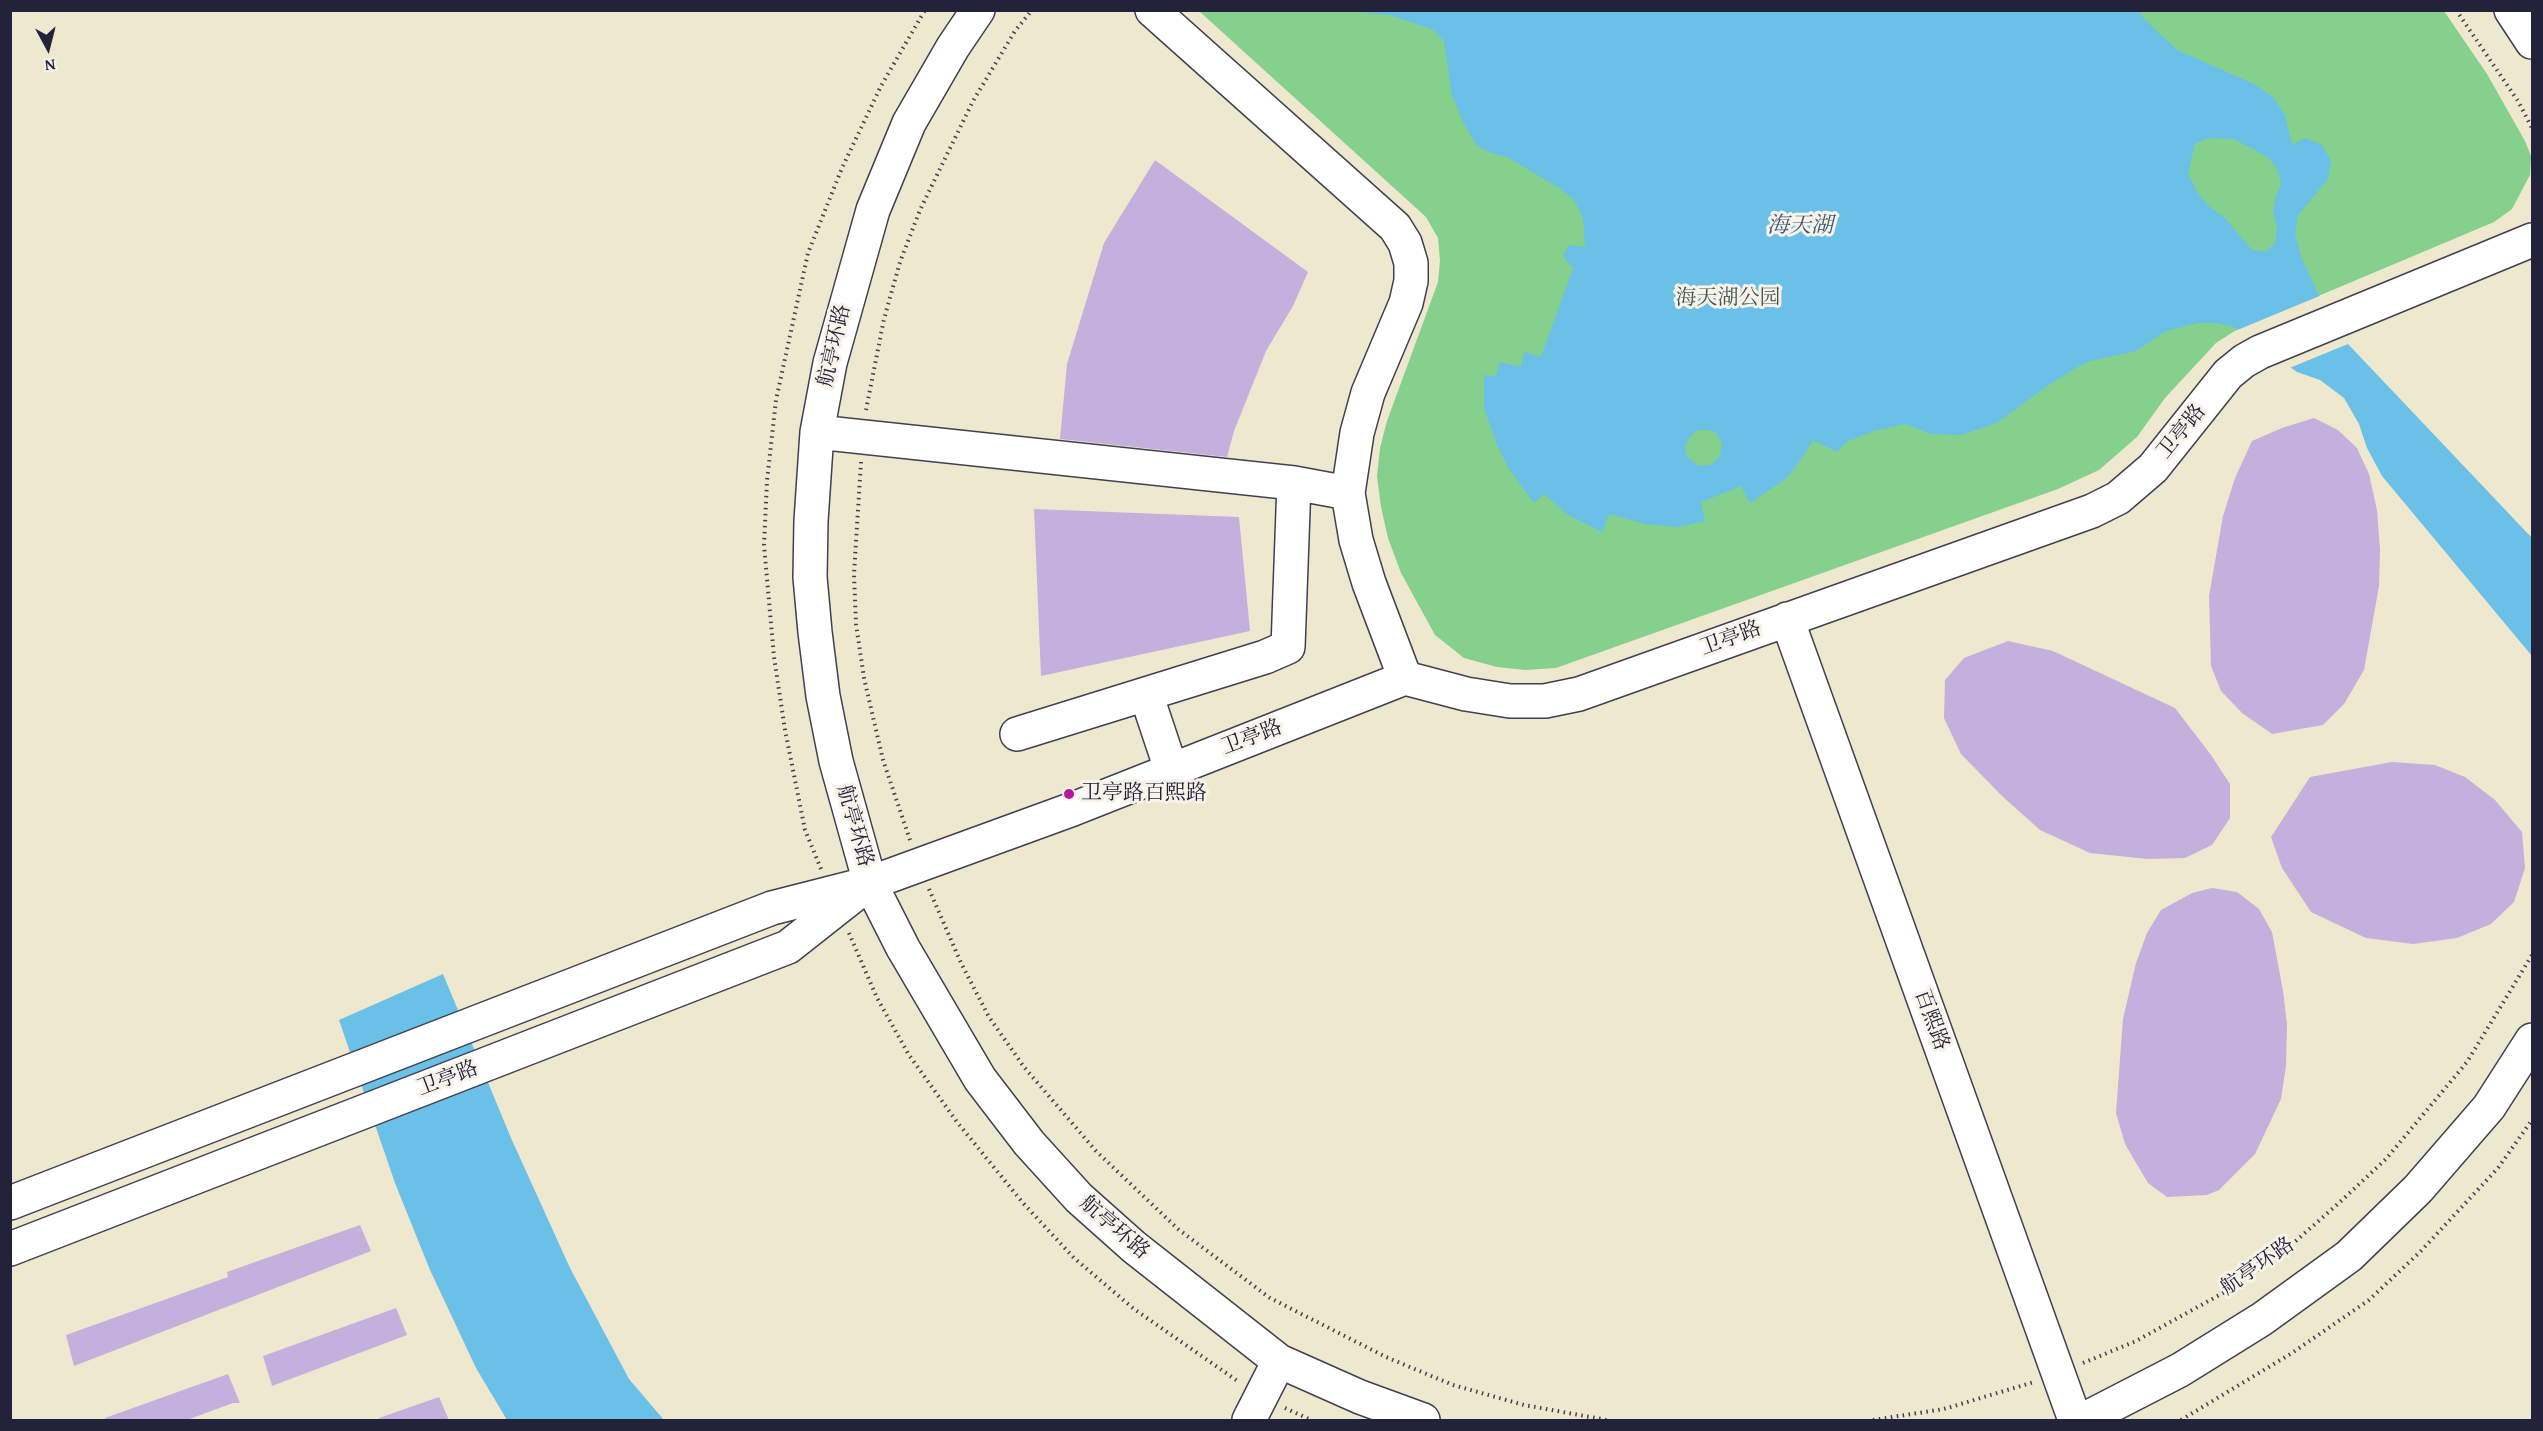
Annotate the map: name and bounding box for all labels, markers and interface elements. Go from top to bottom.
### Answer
north arrow [18,18,78,78]
text: N [43,53,57,78]
water label: 海天湖 [1767,213,1833,239]
park label: 海天湖公园 [1676,286,1780,312]
street label: 航亭环路 [813,302,857,390]
street label: 卫亭路 [2152,400,2212,464]
street label: 卫亭路 [1697,616,1765,662]
street label: 卫亭路 [1218,715,1286,761]
place label: 卫亭路百熙路 [1081,781,1207,807]
street label: 航亭环路 [830,782,878,870]
marker: 卫亭路百熙路 [1062,787,1076,801]
street label: 百熙路 [1908,986,1954,1054]
street label: 卫亭路 [414,1056,482,1102]
street label: 航亭环路 [1074,1191,1154,1265]
street label: 航亭环路 [2216,1233,2300,1301]

